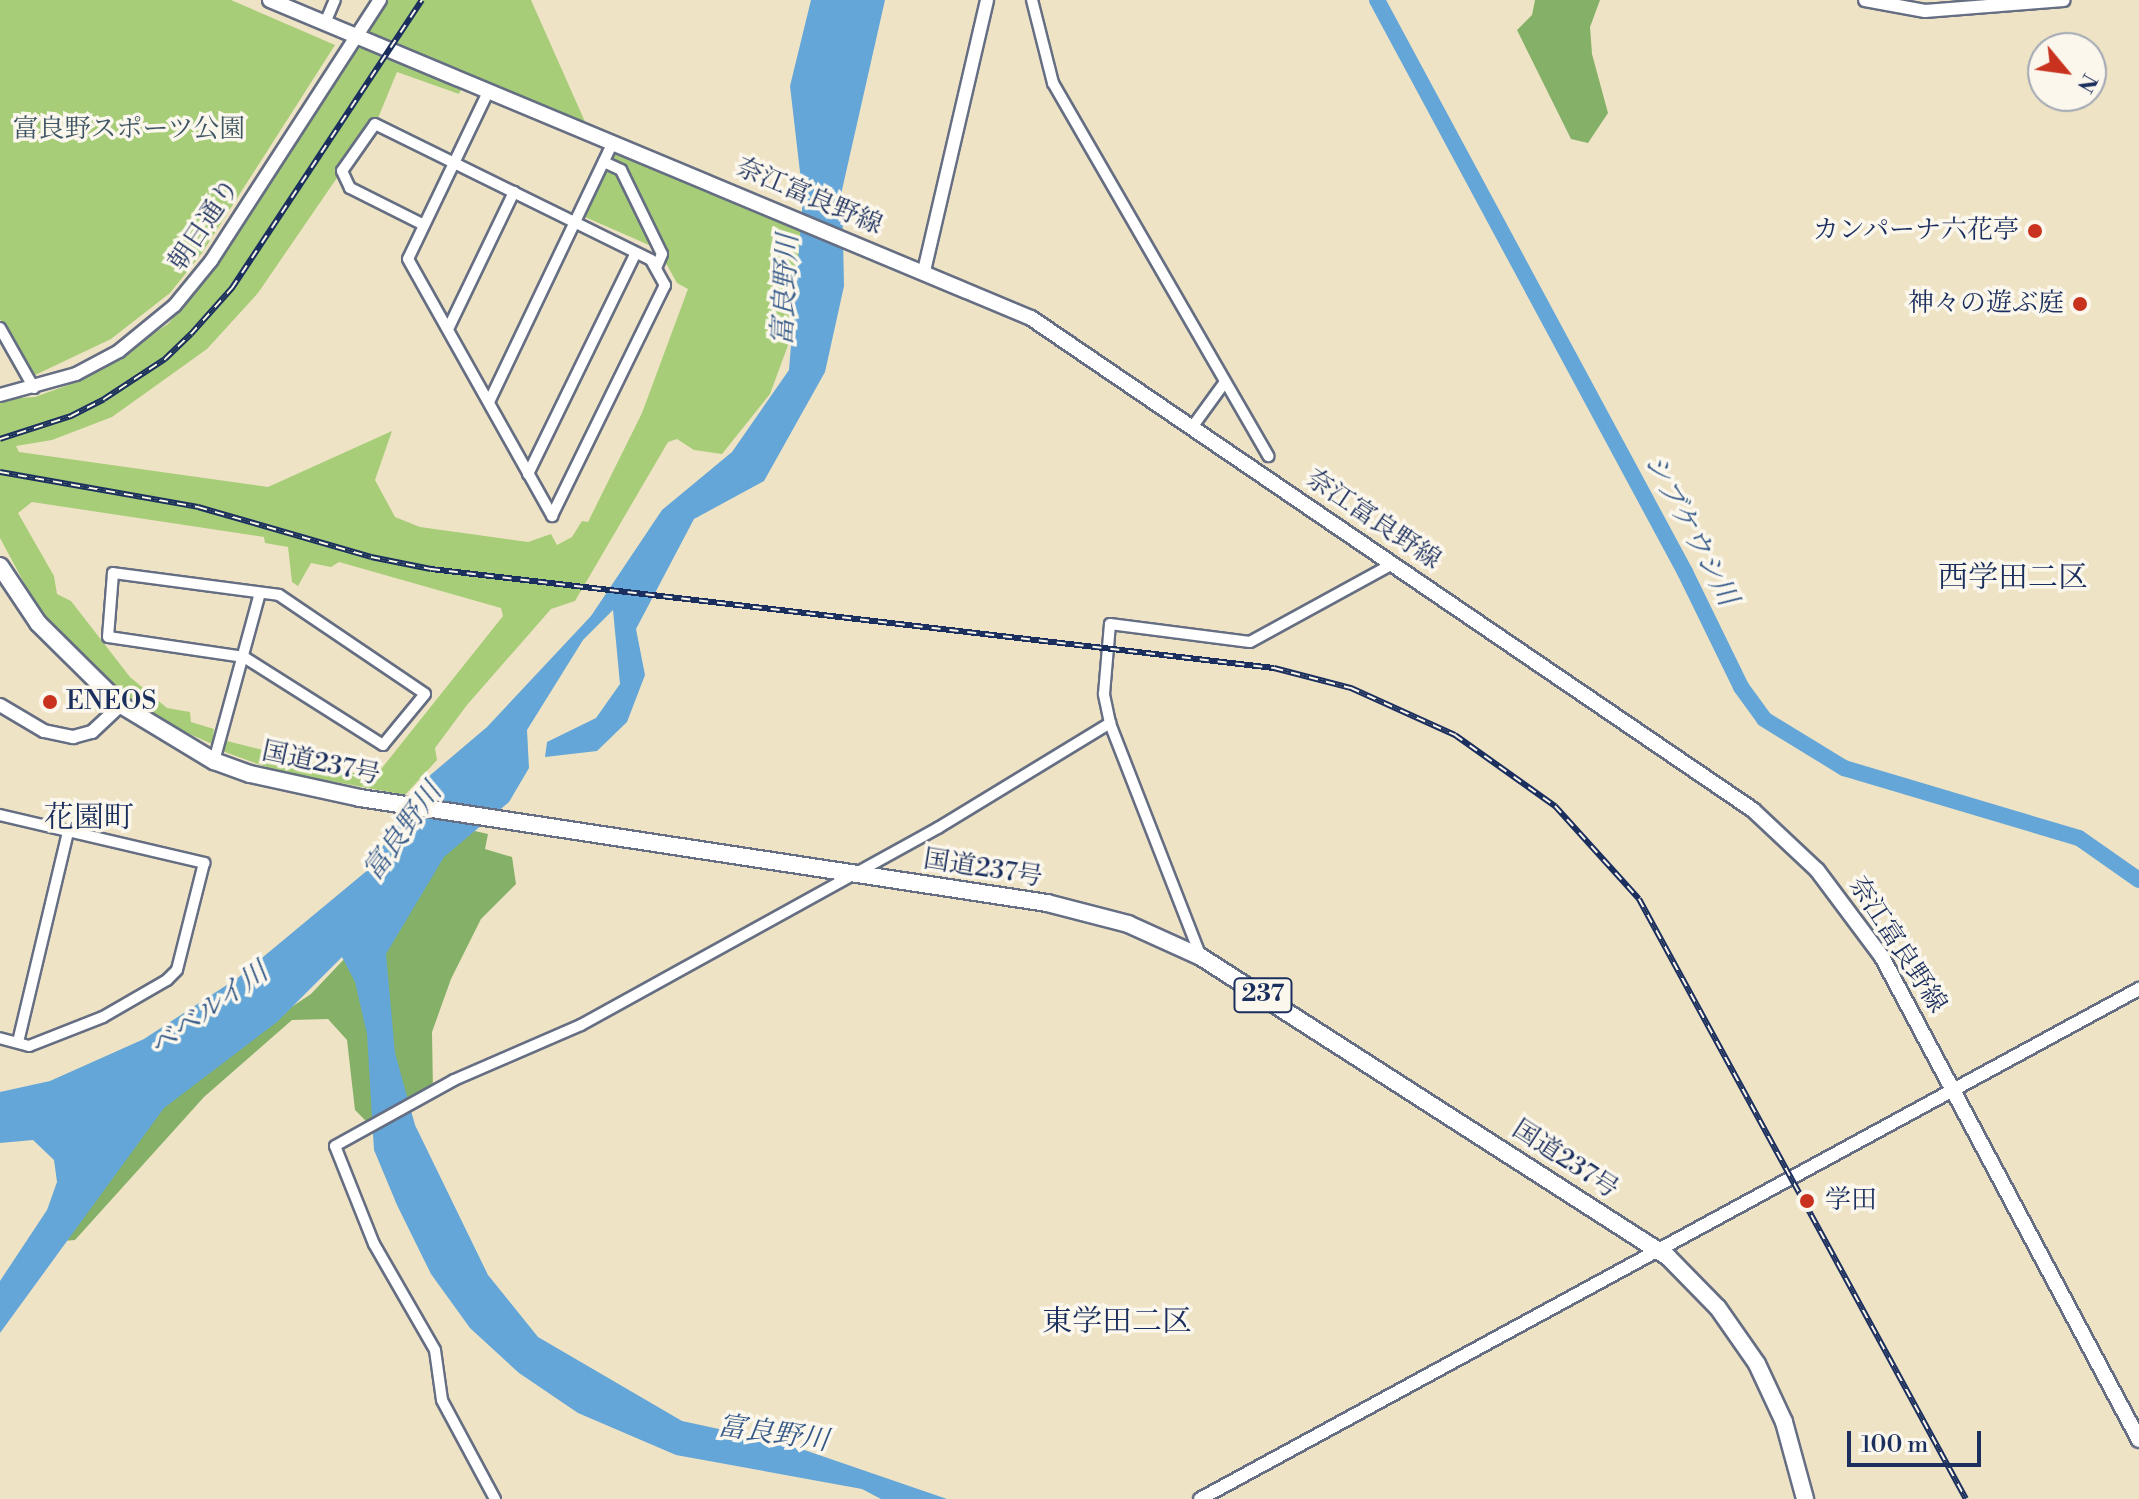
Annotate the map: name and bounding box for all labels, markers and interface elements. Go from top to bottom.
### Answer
north arrow [2027,32,2107,112]
text: N [2071,69,2103,97]
park label: 富良野スポーツ公園 [12,114,246,146]
street label: 奈江富良野線 [731,152,887,242]
street label: 朝日通り [163,173,247,277]
place label: カンパーナ六花亭 [1811,215,2019,247]
marker: カンパーナ六花亭 [2026,222,2044,240]
water label: 富良野川 [766,233,806,347]
place label: 神々の遊ぶ庭 [1908,288,2064,320]
marker: 神々の遊ぶ庭 [2071,295,2089,313]
water label: シブケウシ川 [1636,448,1744,612]
street label: 奈江富良野線 [1300,463,1446,577]
district label: 西学田二区 [1938,560,2088,596]
place label: ENEOS [66,686,156,718]
marker: ENEOS [41,693,59,711]
street label: 国道237号 [259,736,383,792]
water label: 富良野川 [356,777,450,887]
district label: 花園町 [44,800,134,836]
street label: 国道237号 [921,844,1045,894]
street label: 奈江富良野線 [1841,871,1953,1019]
water label: ベベルイ川 [142,955,276,1065]
road number: 237 [1233,975,1293,1015]
street label: 国道237号 [1506,1114,1624,1206]
place label: 学田 [1825,1185,1877,1217]
marker: 学田 [1796,1190,1818,1212]
district label: 東学田二区 [1042,1304,1192,1340]
water label: 富良野川 [715,1410,831,1458]
scale bar [1851,1415,1985,1465]
text: 100 m [1861,1430,1928,1460]

